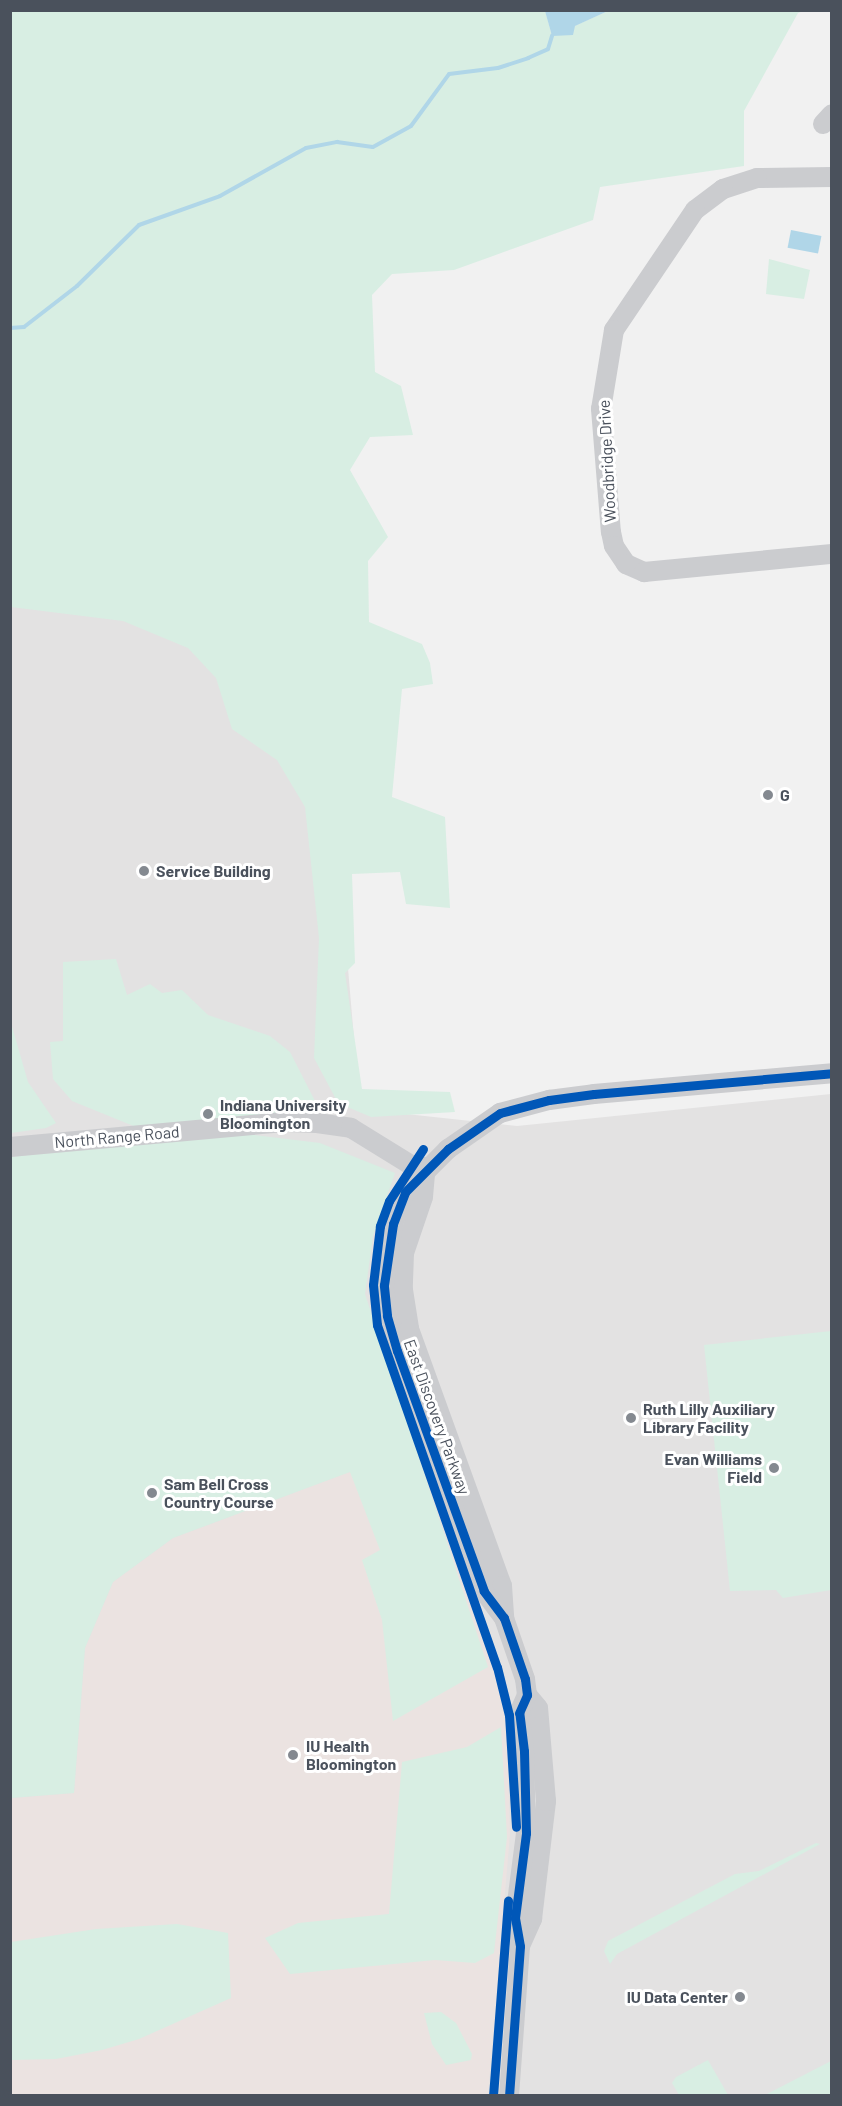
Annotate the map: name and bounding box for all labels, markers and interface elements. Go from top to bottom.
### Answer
street label: Woodbridge Drive [594,399,620,523]
place label: G [780,785,790,805]
marker: G [761,788,775,802]
place label: Service Building [156,861,271,881]
marker: Service Building [137,864,151,878]
place label: Indiana University Bloomington [220,1095,347,1133]
marker: Indiana University Bloomington [201,1107,215,1121]
street label: North Range Road [54,1122,180,1152]
street label: East Discovery Parkway [400,1337,474,1497]
place label: Ruth Lilly Auxiliary Library Facility [643,1399,775,1437]
marker: Ruth Lilly Auxiliary Library Facility [624,1411,638,1425]
place label: Evan Williams Field [665,1449,762,1487]
marker: Evan Williams Field [767,1461,781,1475]
place label: Sam Bell Cross Country Course [164,1474,274,1512]
marker: Sam Bell Cross Country Course [145,1486,159,1500]
place label: IU Health Bloomington [306,1736,396,1774]
marker: IU Health Bloomington [284,1746,302,1764]
place label: IU Data Center [627,1987,728,2007]
marker: IU Data Center [733,1990,747,2004]

